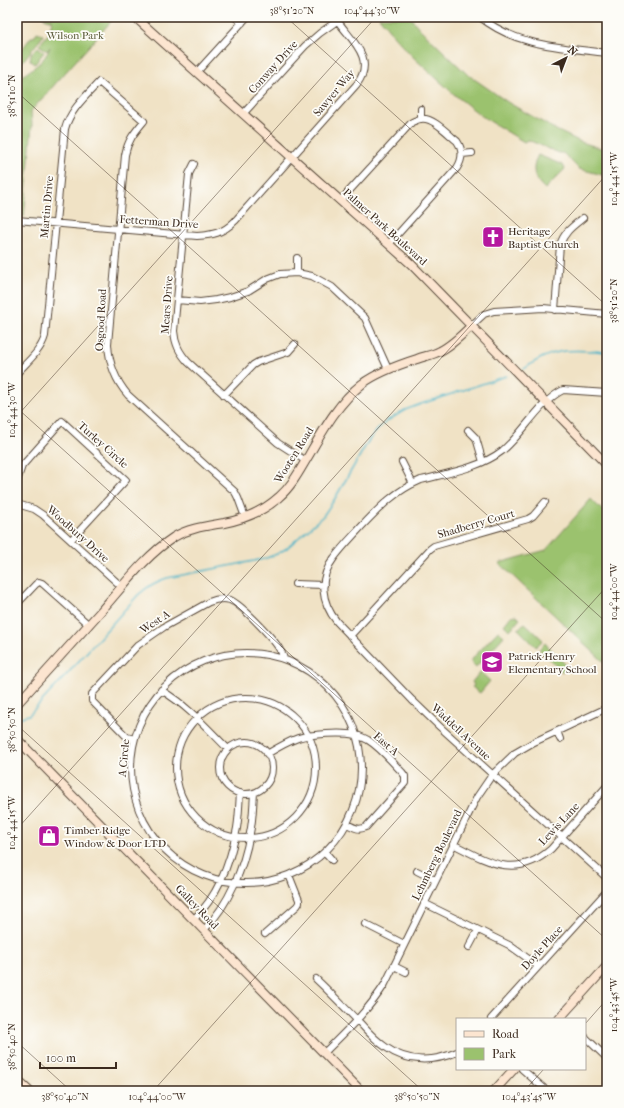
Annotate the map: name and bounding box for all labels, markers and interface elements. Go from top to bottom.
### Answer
text: 38°51'20"N [270,5,315,17]
text: 104°44'30"W [344,5,401,17]
park label: Wilson Park [45,29,104,42]
street label: Conway Drive [246,37,301,96]
north arrow [546,38,586,78]
text: N [565,43,580,59]
street label: Sawyer Way [310,66,358,119]
text: 38°51'10"N [6,74,18,118]
text: 104°44'15"W [608,151,620,206]
street label: Martin Drive [38,175,56,239]
street label: Palmer Park Boulevard [340,186,430,269]
street label: Fetterman Drive [119,213,199,231]
church icon: Heritage Baptist Church [480,224,506,250]
place label: Heritage Baptist Church [508,225,580,251]
street label: Mears Drive [158,275,176,335]
text: 38°51'20"N [608,278,620,323]
street label: Osgood Road [93,287,109,352]
text: 104°44'30"W [6,381,18,438]
street label: Turley Circle [75,419,131,471]
street label: Wooten Road [271,424,317,486]
street label: Woodbury Drive [44,502,112,566]
street label: Shadberry Court [436,507,516,541]
text: 104°44'00"W [608,562,620,621]
street label: West A [137,607,173,637]
school or university icon: Patrick Henry Elementary School [479,649,505,675]
place label: Patrick Henry Elementary School [508,650,597,676]
street label: Waddell Avenue [428,700,494,763]
text: 38°50'50"N [6,707,18,753]
street label: East A [371,729,402,759]
street label: A Circle [116,738,132,778]
text: 104°44'15"W [6,795,18,850]
street label: Lewis Lane [536,800,582,848]
street label: Lehmberg Boulevard [409,806,465,903]
shop icon: Timber Ridge Window & Door LTD [36,823,62,849]
place label: Timber Ridge Window & Door LTD [63,824,166,850]
street label: Galley Road [173,882,222,933]
street label: Doyle Place [519,923,566,973]
text: 104°43'45"W [608,977,620,1032]
legend [456,1018,586,1070]
text: 38°50'40"N [6,1023,18,1071]
text: Road [492,1027,519,1041]
scale bar [40,1044,116,1070]
text: Park [492,1047,517,1061]
text: 100 m [46,1051,76,1065]
text: 38°50'40"N [41,1091,89,1103]
text: 104°44'00"W [128,1091,187,1103]
text: 38°50'50"N [394,1091,440,1103]
text: 104°43'45"W [502,1091,557,1103]

